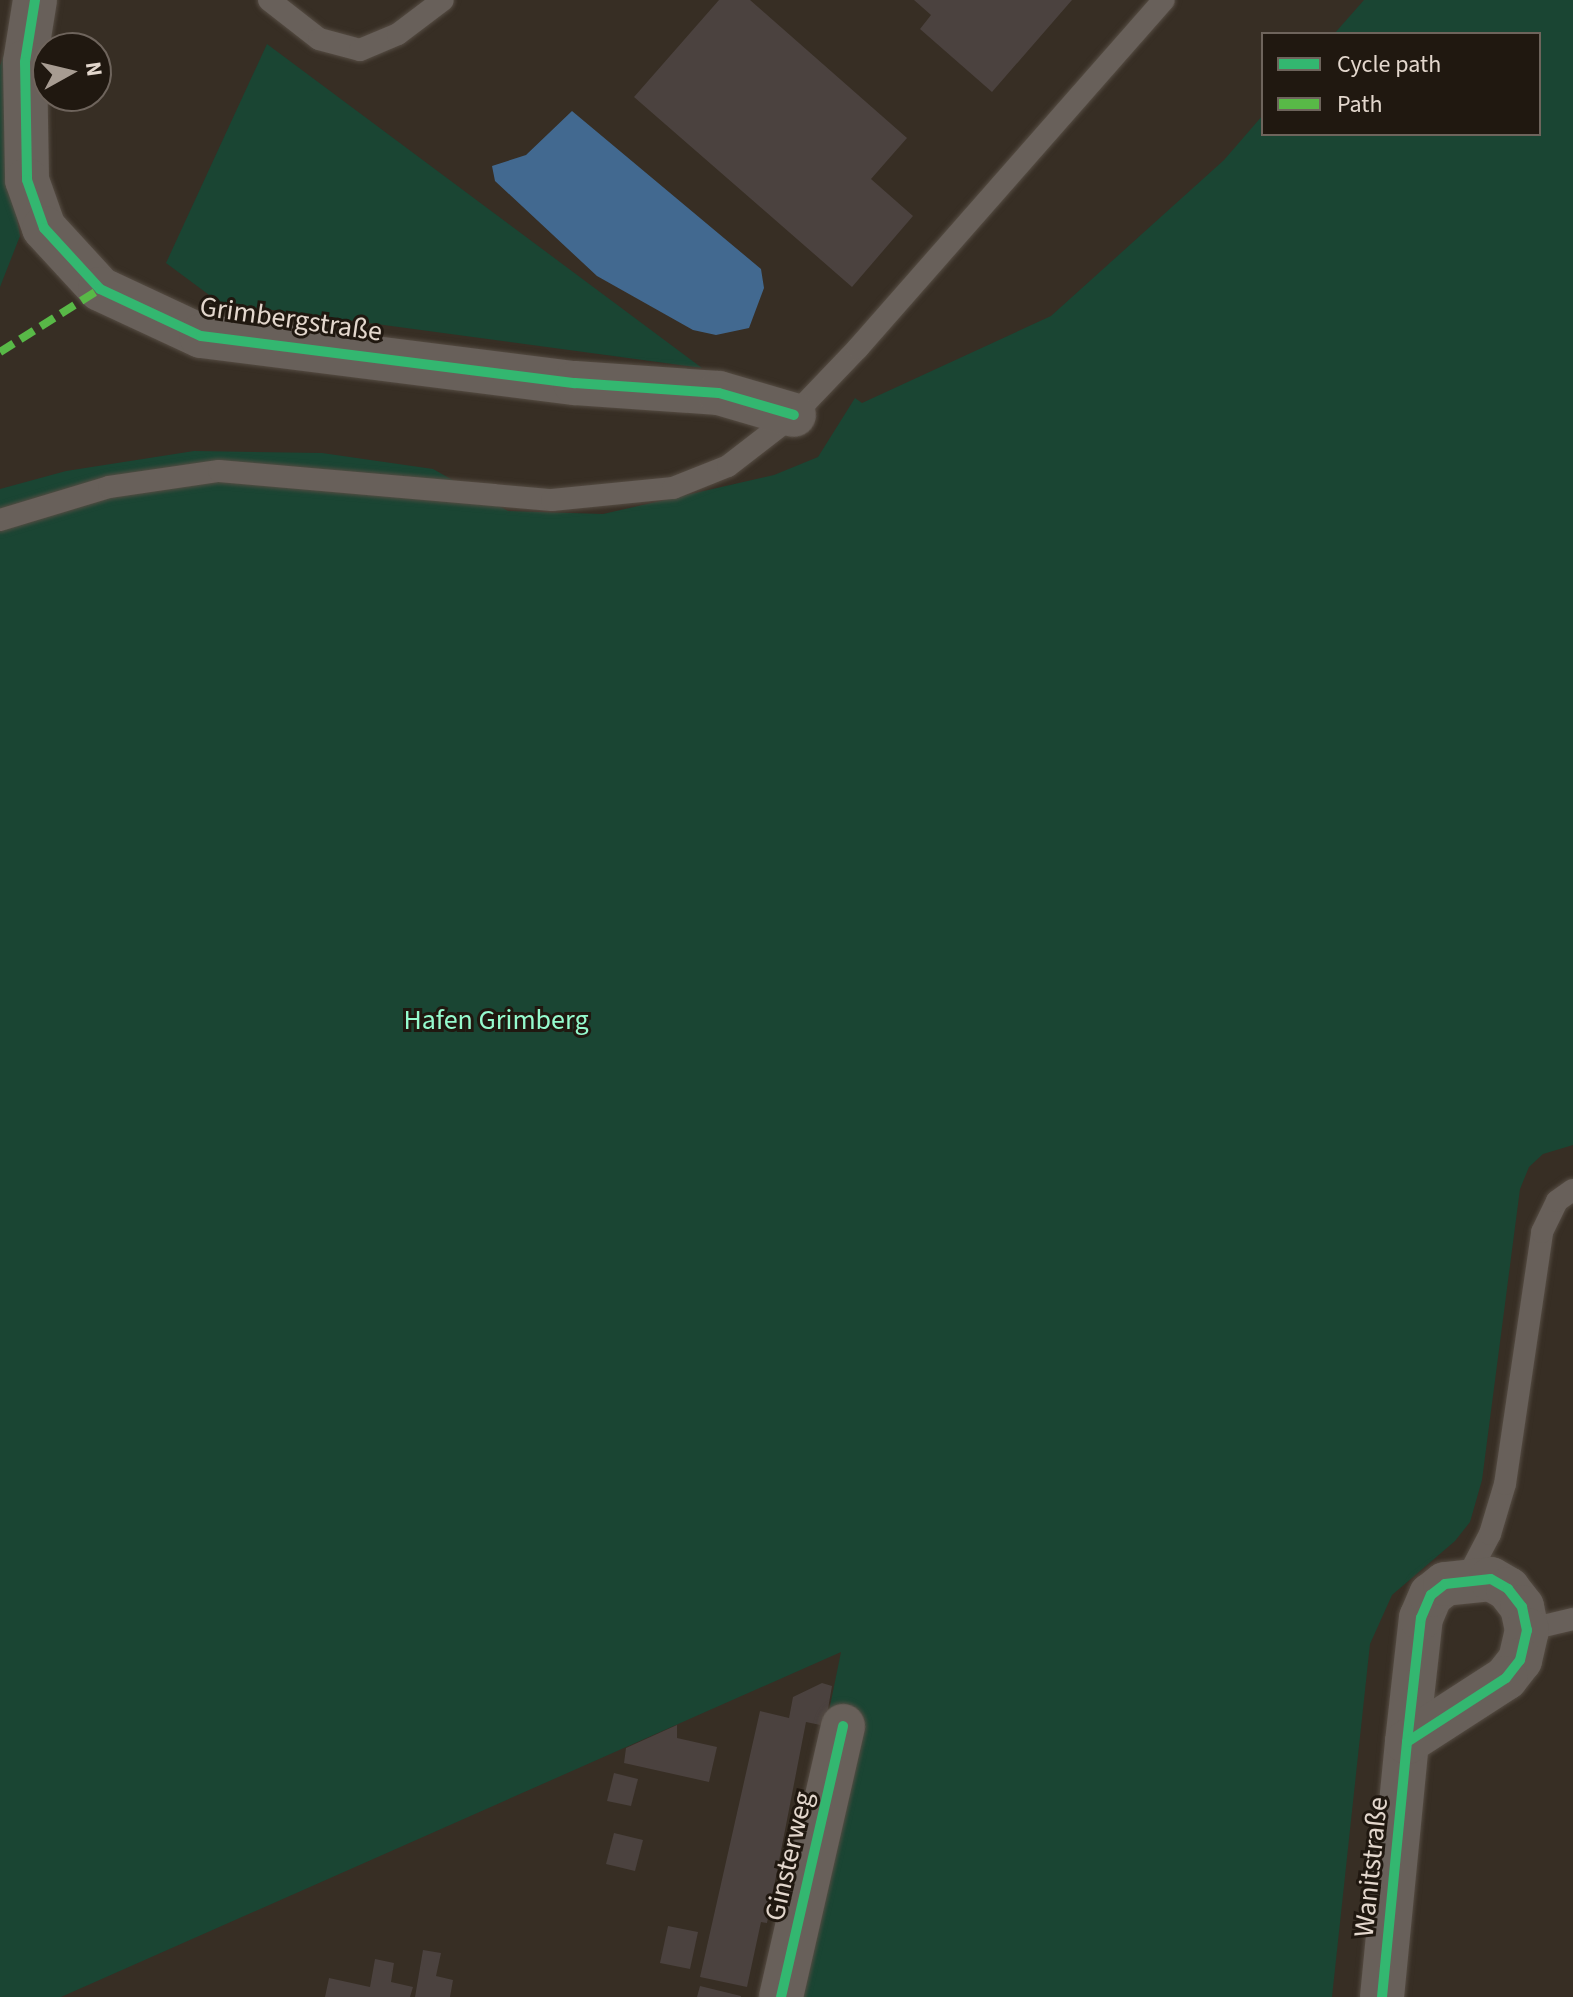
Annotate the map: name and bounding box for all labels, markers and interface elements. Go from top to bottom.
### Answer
north arrow [32,32,112,112]
legend [1261,32,1541,136]
text: Cycle path [1337,47,1441,82]
text: N [77,59,111,78]
text: Path [1337,87,1383,122]
street label: Grimbergstraße [198,290,384,348]
park label: Hafen Grimberg [403,1003,589,1037]
street label: Ginsterweg [758,1788,820,1924]
street label: Wanitstraße [1347,1795,1395,1939]

